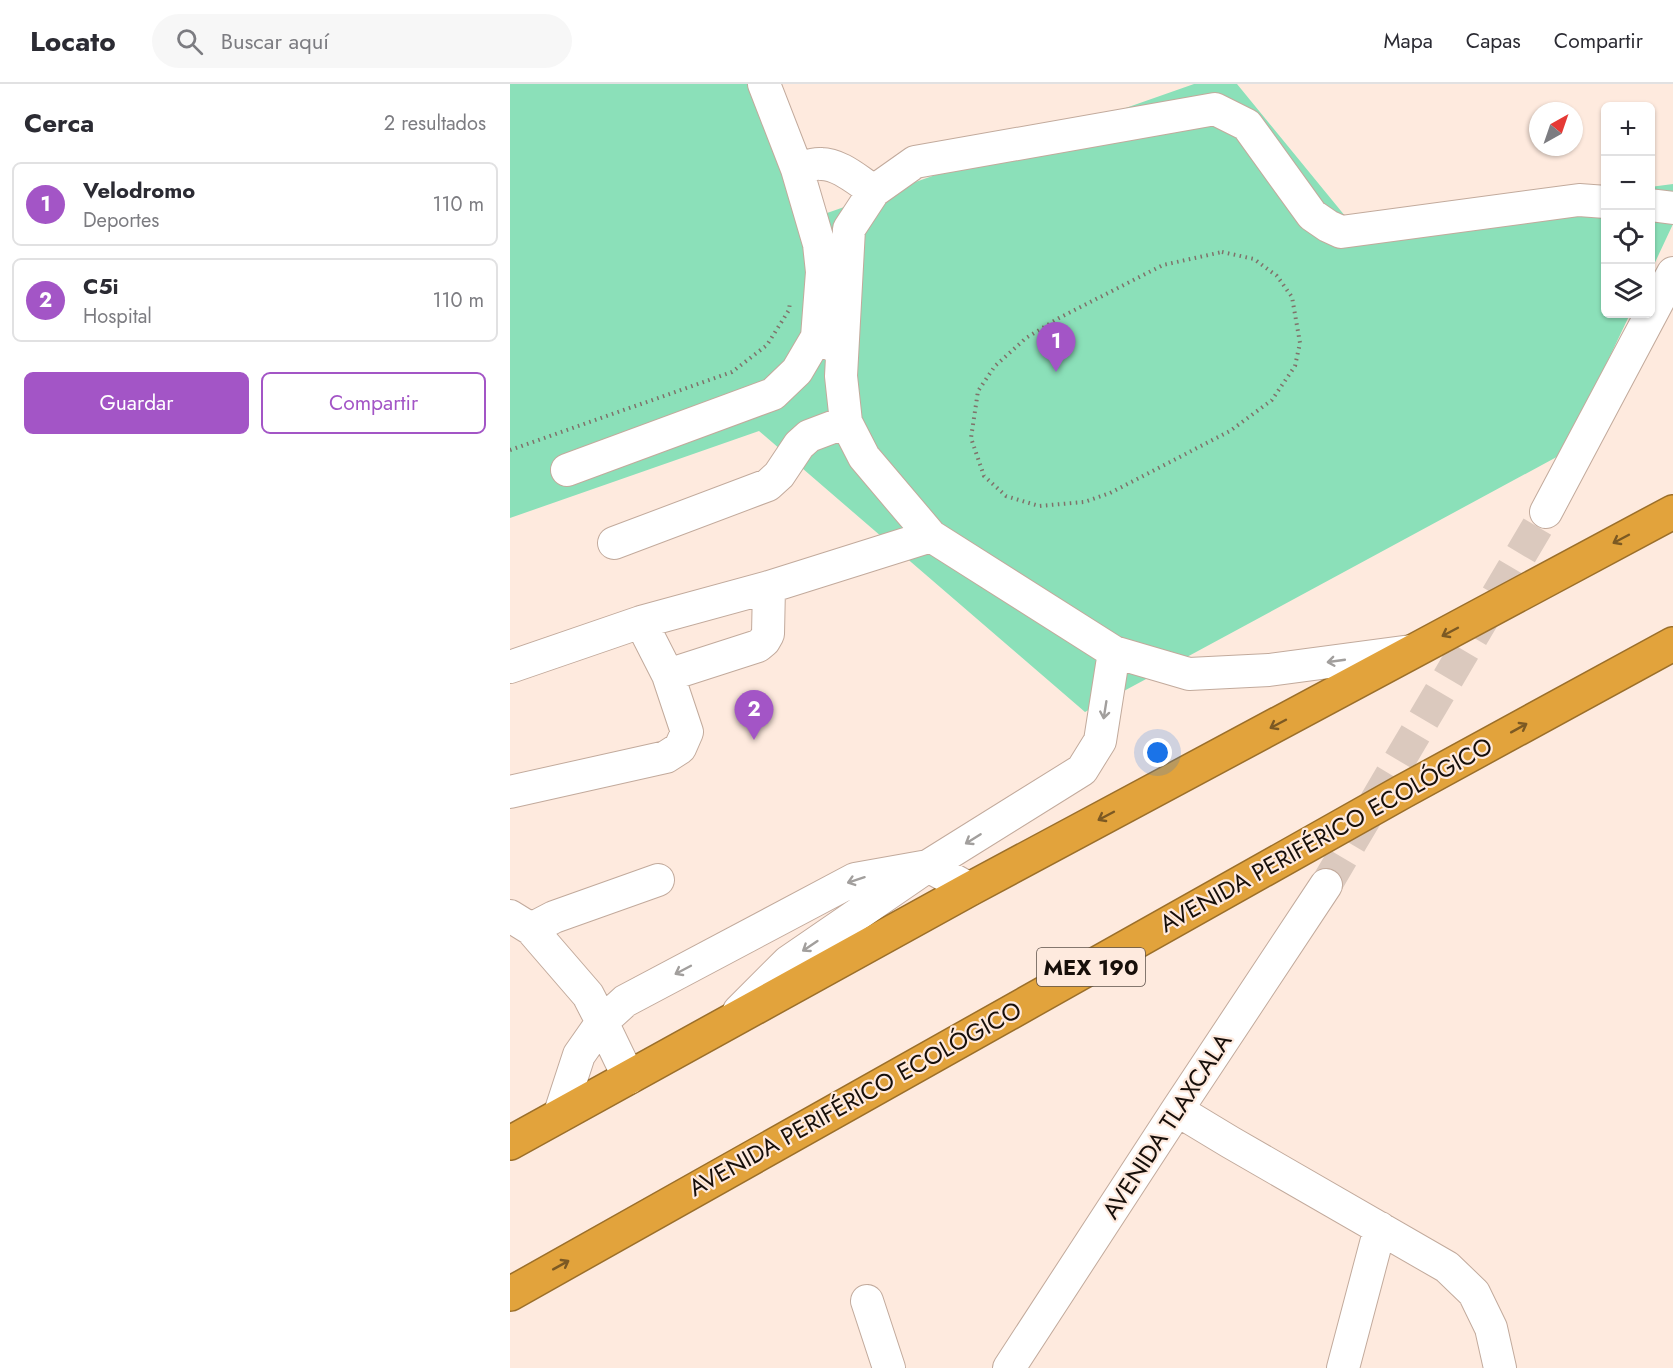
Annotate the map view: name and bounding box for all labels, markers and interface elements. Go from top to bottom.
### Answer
search box [152,14,572,68]
text: Locato [30,21,116,62]
icon: search [173,25,206,58]
text: Buscar aquí [221,25,329,57]
text: Mapa [1384,26,1433,56]
text: Capas [1466,26,1521,56]
text: Compartir [1554,26,1643,56]
north arrow [1529,102,1583,156]
map controls [1601,102,1655,318]
button: + [1601,102,1655,156]
text: Cerca [24,104,94,142]
text: 2 resultados [384,109,486,138]
button: − [1601,156,1655,210]
text: Velodromo [83,174,195,206]
text: 1 [40,190,51,219]
text: 110 m [432,190,484,219]
text: Deportes [83,206,159,235]
button: locate [1601,210,1655,264]
button: layers [1601,264,1655,318]
text: C5i [83,270,119,302]
text: 2 [39,286,52,315]
text: 110 m [432,286,484,315]
text: Hospital [83,302,152,331]
pin: 1 [1036,322,1076,372]
button: Guardar [24,372,249,434]
button: Compartir [261,372,486,434]
one-way arrow [1613,534,1631,545]
one-way arrow [1442,626,1459,638]
one-way arrow [1326,656,1346,667]
pin: 2 [734,690,774,740]
one-way arrow [1099,700,1110,719]
one-way arrow [1270,718,1287,730]
one-way arrow [1510,722,1527,734]
street label: AVENIDA PERIFÉRICO ECOLÓGICO [1153,728,1499,941]
your location [1143,738,1172,767]
one-way arrow [1098,810,1115,822]
one-way arrow [964,832,981,845]
one-way arrow [847,875,866,886]
one-way arrow [802,940,819,952]
road number: MEX 190 [1037,948,1145,986]
one-way arrow [675,964,692,976]
street label: AVENIDA PERIFÉRICO ECOLÓGICO [682,992,1028,1205]
street label: AVENIDA TLAXCALA [1093,1026,1240,1226]
one-way arrow [552,1259,569,1271]

